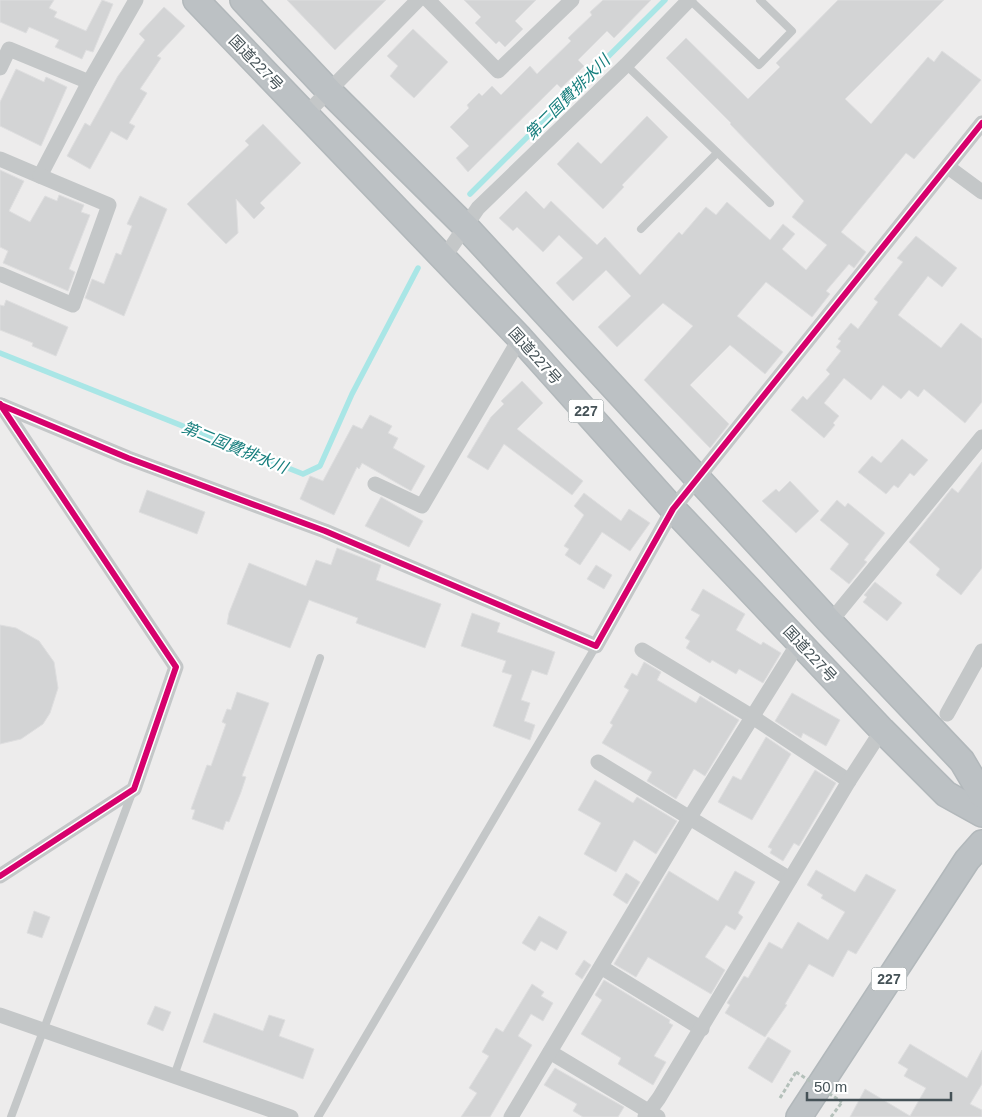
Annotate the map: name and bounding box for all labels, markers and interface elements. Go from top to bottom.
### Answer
street label: 国道227号 [226,32,287,94]
water label: 第二国費排水川 [522,50,614,143]
street label: 国道227号 [506,324,565,387]
road number: 227 [568,400,604,422]
water label: 第二国費排水川 [180,419,292,477]
street label: 国道227号 [780,622,840,685]
road number: 227 [872,968,906,991]
scale bar [807,1070,951,1102]
text: 50 m [814,1078,847,1095]

